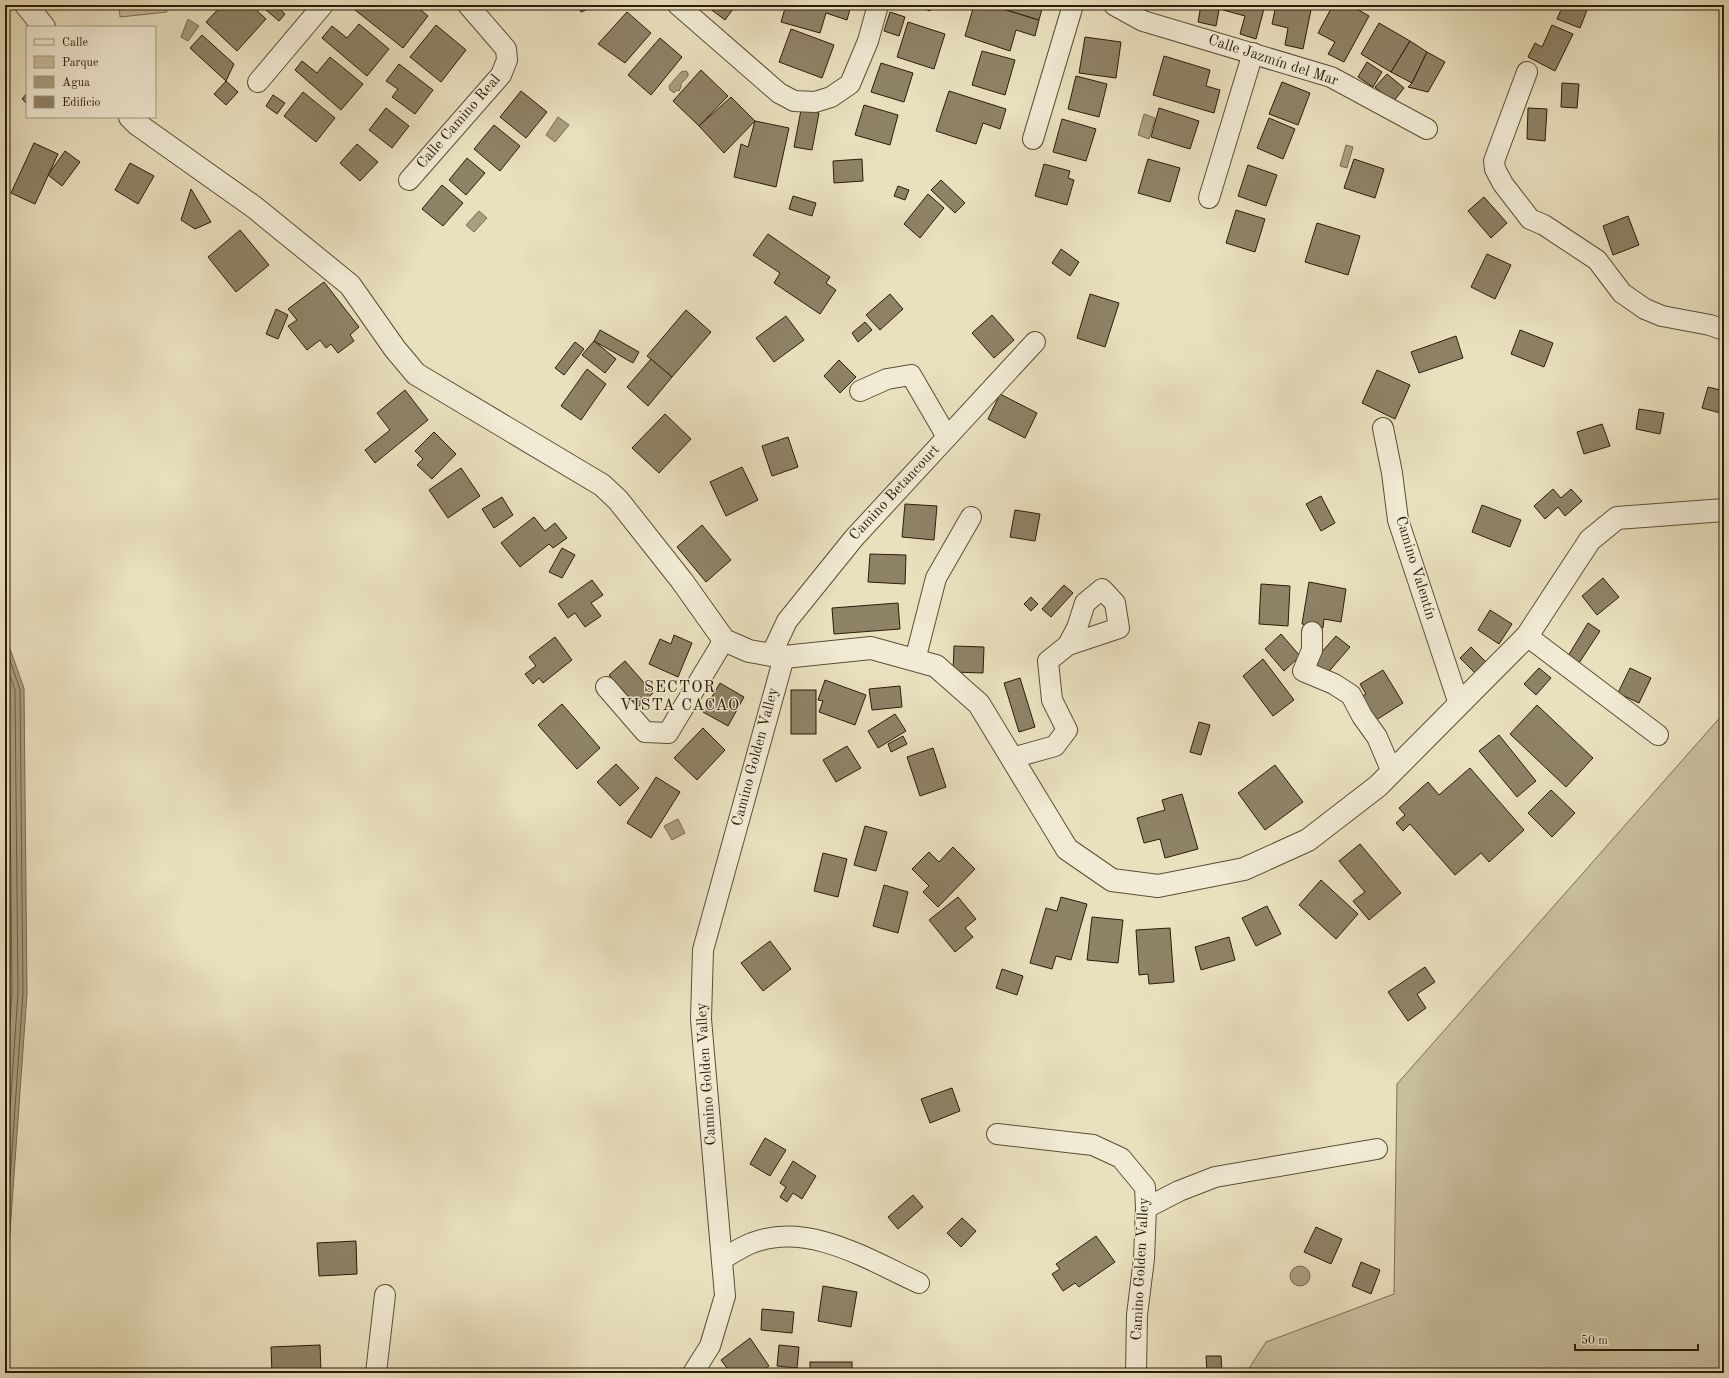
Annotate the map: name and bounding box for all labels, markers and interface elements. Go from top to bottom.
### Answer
legend [26,26,156,118]
street label: Calle Jazmín del Mar [1206,33,1340,89]
text: Calle [62,37,88,49]
text: Parque [62,57,99,69]
street label: Calle Camino Real [414,72,504,172]
text: Agua [62,77,90,89]
text: Edificio [62,97,101,109]
street label: Camino Betancourt [847,442,943,544]
street label: Camino Valentín [1392,514,1438,622]
district label: SECTOR VISTA CACAO [620,680,740,714]
street label: Camino Golden Valley [730,686,782,828]
street label: Camino Golden Valley [695,1002,719,1146]
street label: Camino Golden Valley [1130,1197,1152,1341]
scale bar [1575,1326,1698,1352]
text: 50 m [1581,1334,1608,1347]

